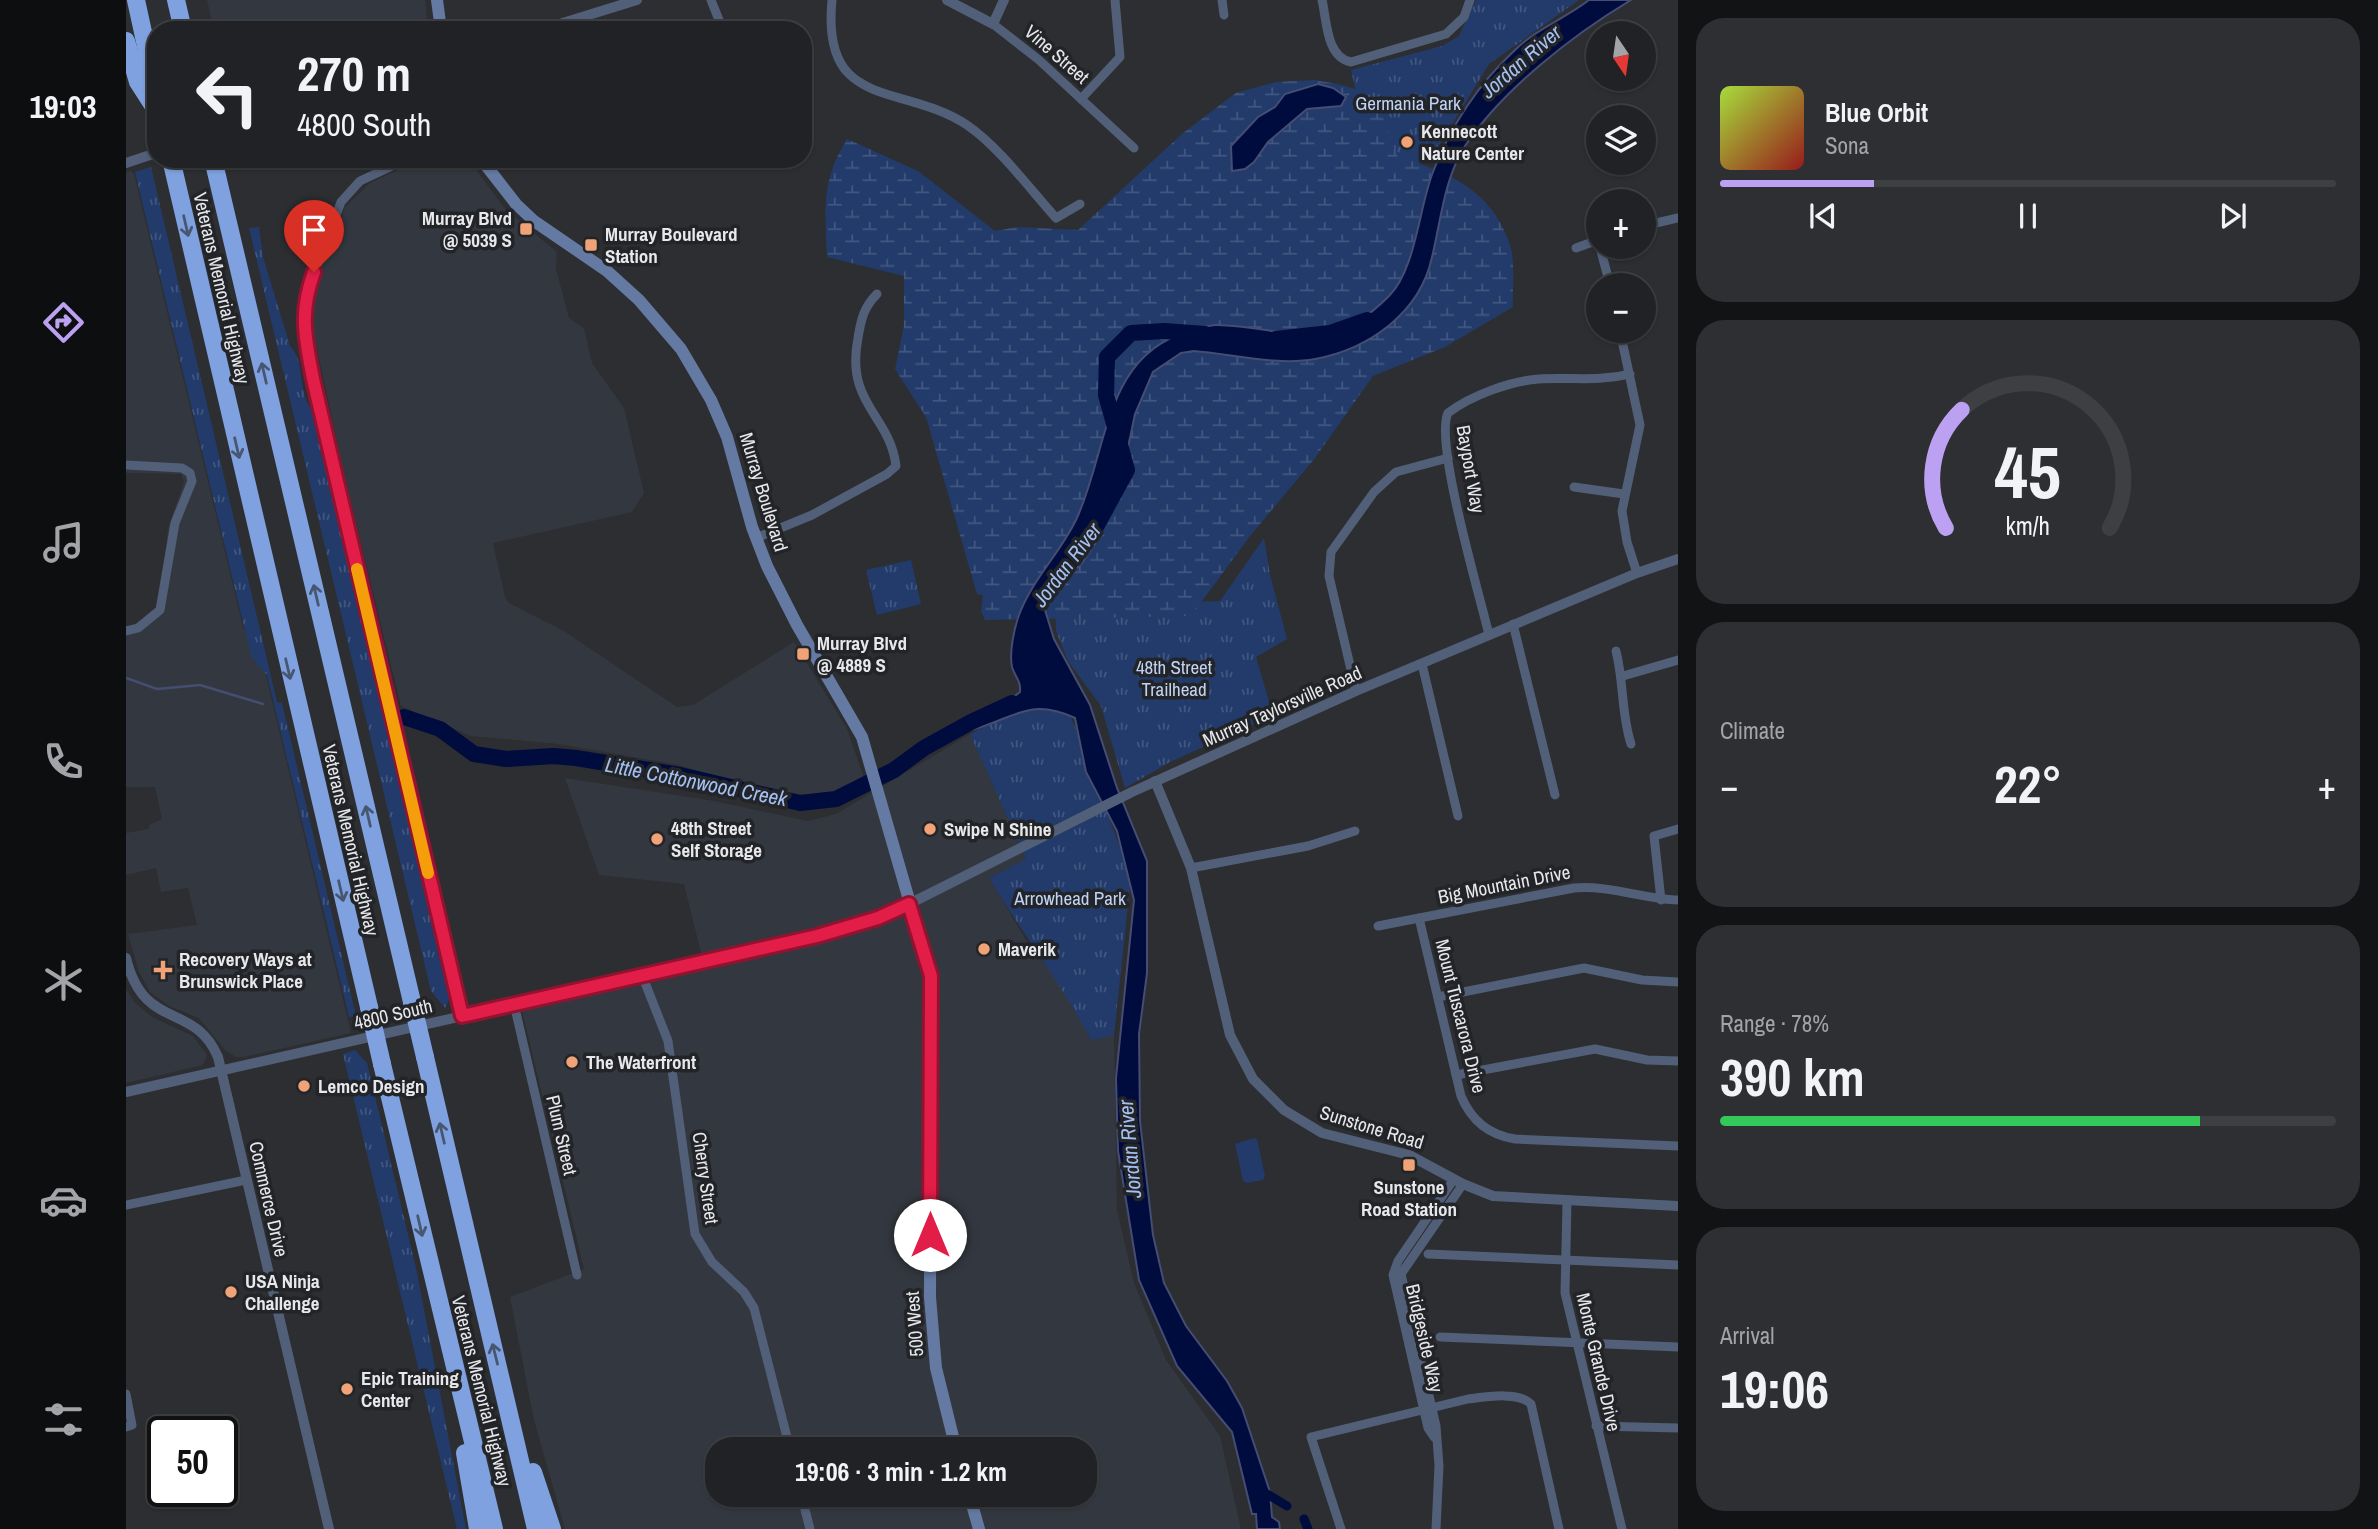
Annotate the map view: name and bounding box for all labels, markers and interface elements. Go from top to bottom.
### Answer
water label: Jordan River [1473,18,1568,106]
street label: Vine Street [1019,19,1095,90]
north arrow [1586,21,1656,91]
map controls [1586,21,1656,343]
text: 270 m [297,40,411,106]
icon: left [182,49,273,140]
text: 19:03 [29,85,97,128]
park label: Germania Park [1355,90,1461,116]
text: Blue Orbit [1825,95,1928,130]
text: 4800 South [297,103,431,146]
button: layers [1586,105,1656,175]
place label: Kennecott Nature Center [1421,118,1524,166]
text: Sona [1825,130,1869,161]
marker: Kennecott Nature Center [1399,134,1415,150]
button: + [1586,189,1656,259]
street label: Veterans Memorial Highway [187,190,257,386]
icon: previous [1804,197,1842,235]
icon: pause [2009,197,2047,235]
icon: next [2214,197,2252,235]
pin [284,200,344,272]
place label: Murray Blvd @ 5039 S [422,205,512,253]
icon: arrive [295,211,333,249]
one-way arrow [180,214,194,237]
marker: Murray Blvd @ 5039 S [518,221,534,237]
place label: Murray Boulevard Station [605,221,737,269]
marker: Murray Boulevard Station [583,237,599,253]
button: − [1586,273,1656,343]
icon: directions [39,298,88,347]
one-way arrow [256,362,270,385]
street label: Bayport Way [1451,423,1492,515]
text: 45 [1995,424,2061,522]
street label: Murray Boulevard [734,429,794,555]
one-way arrow [231,436,244,458]
text: km/h [2006,509,2050,543]
water label: Jordan River [1025,516,1109,614]
icon: music [39,518,88,567]
one-way arrow [308,584,322,607]
place label: Murray Blvd @ 4889 S [817,630,907,678]
marker: Murray Blvd @ 4889 S [795,646,811,662]
park label: 48th Street Trailhead [1136,654,1213,702]
one-way arrow [282,657,295,680]
street label: Murray Taylorsville Road [1198,659,1366,753]
text: Climate [1720,715,1785,746]
icon: phone [39,737,88,786]
street label: Veterans Memorial Highway [316,742,386,938]
text: 22° [1994,749,2062,819]
water label: Little Cottonwood Creek [603,750,791,814]
text: − [1720,760,1738,811]
text: + [2318,760,2336,811]
one-way arrow [361,805,374,828]
place label: 48th Street Self Storage [671,815,762,863]
place label: Swipe N Shine [944,816,1052,842]
marker: Swipe N Shine [922,821,938,837]
marker: 48th Street Self Storage [649,831,665,847]
street label: Big Mountain Drive [1436,858,1572,910]
one-way arrow [335,879,348,901]
park label: Arrowhead Park [1013,885,1126,911]
place label: Maverik [998,936,1056,962]
street label: Mount Tuscarora Drive [1429,936,1493,1096]
marker: Maverik [976,941,992,957]
place label: Recovery Ways at Brunswick Place [179,946,312,994]
icon: climate [39,956,88,1005]
marker: Recovery Ways at Brunswick Place [153,960,173,980]
street label: 4800 South [351,992,435,1036]
text: Range · 78% [1720,1008,1829,1039]
text: 390 km [1720,1042,1865,1112]
place label: The Waterfront [586,1049,696,1075]
marker: The Waterfront [564,1054,580,1070]
place label: Lemco Design [318,1073,425,1099]
marker: Lemco Design [296,1078,312,1094]
street label: Plum Street [540,1092,584,1178]
water label: Jordan River [1111,1097,1148,1200]
street label: Sunstone Road [1317,1099,1427,1155]
one-way arrow [435,1122,449,1145]
street label: Cherry Street [687,1130,725,1226]
street label: Commerce Drive [243,1139,295,1259]
marker: Sunstone Road Station [1401,1157,1417,1173]
place label: Sunstone Road Station [1361,1174,1457,1222]
icon: car [39,1176,88,1225]
position arrow [893,1198,967,1272]
one-way arrow [414,1214,427,1237]
place label: USA Ninja Challenge [245,1268,320,1316]
street label: Bridgeside Way [1400,1281,1450,1395]
marker: USA Ninja Challenge [223,1284,239,1300]
street label: 500 West [899,1290,929,1358]
street label: Monte Grande Drive [1570,1290,1628,1434]
street label: Veterans Memorial Highway [446,1293,518,1489]
text: Arrival [1720,1320,1775,1351]
one-way arrow [488,1343,501,1366]
text: 19:06 [1720,1354,1829,1424]
place label: Epic Training Center [361,1365,459,1413]
marker: Epic Training Center [339,1381,355,1397]
icon: filters [39,1395,88,1444]
speed limit sign: 50 [147,1416,238,1507]
text: 19:06 · 3 min · 1.2 km [795,1454,1007,1489]

